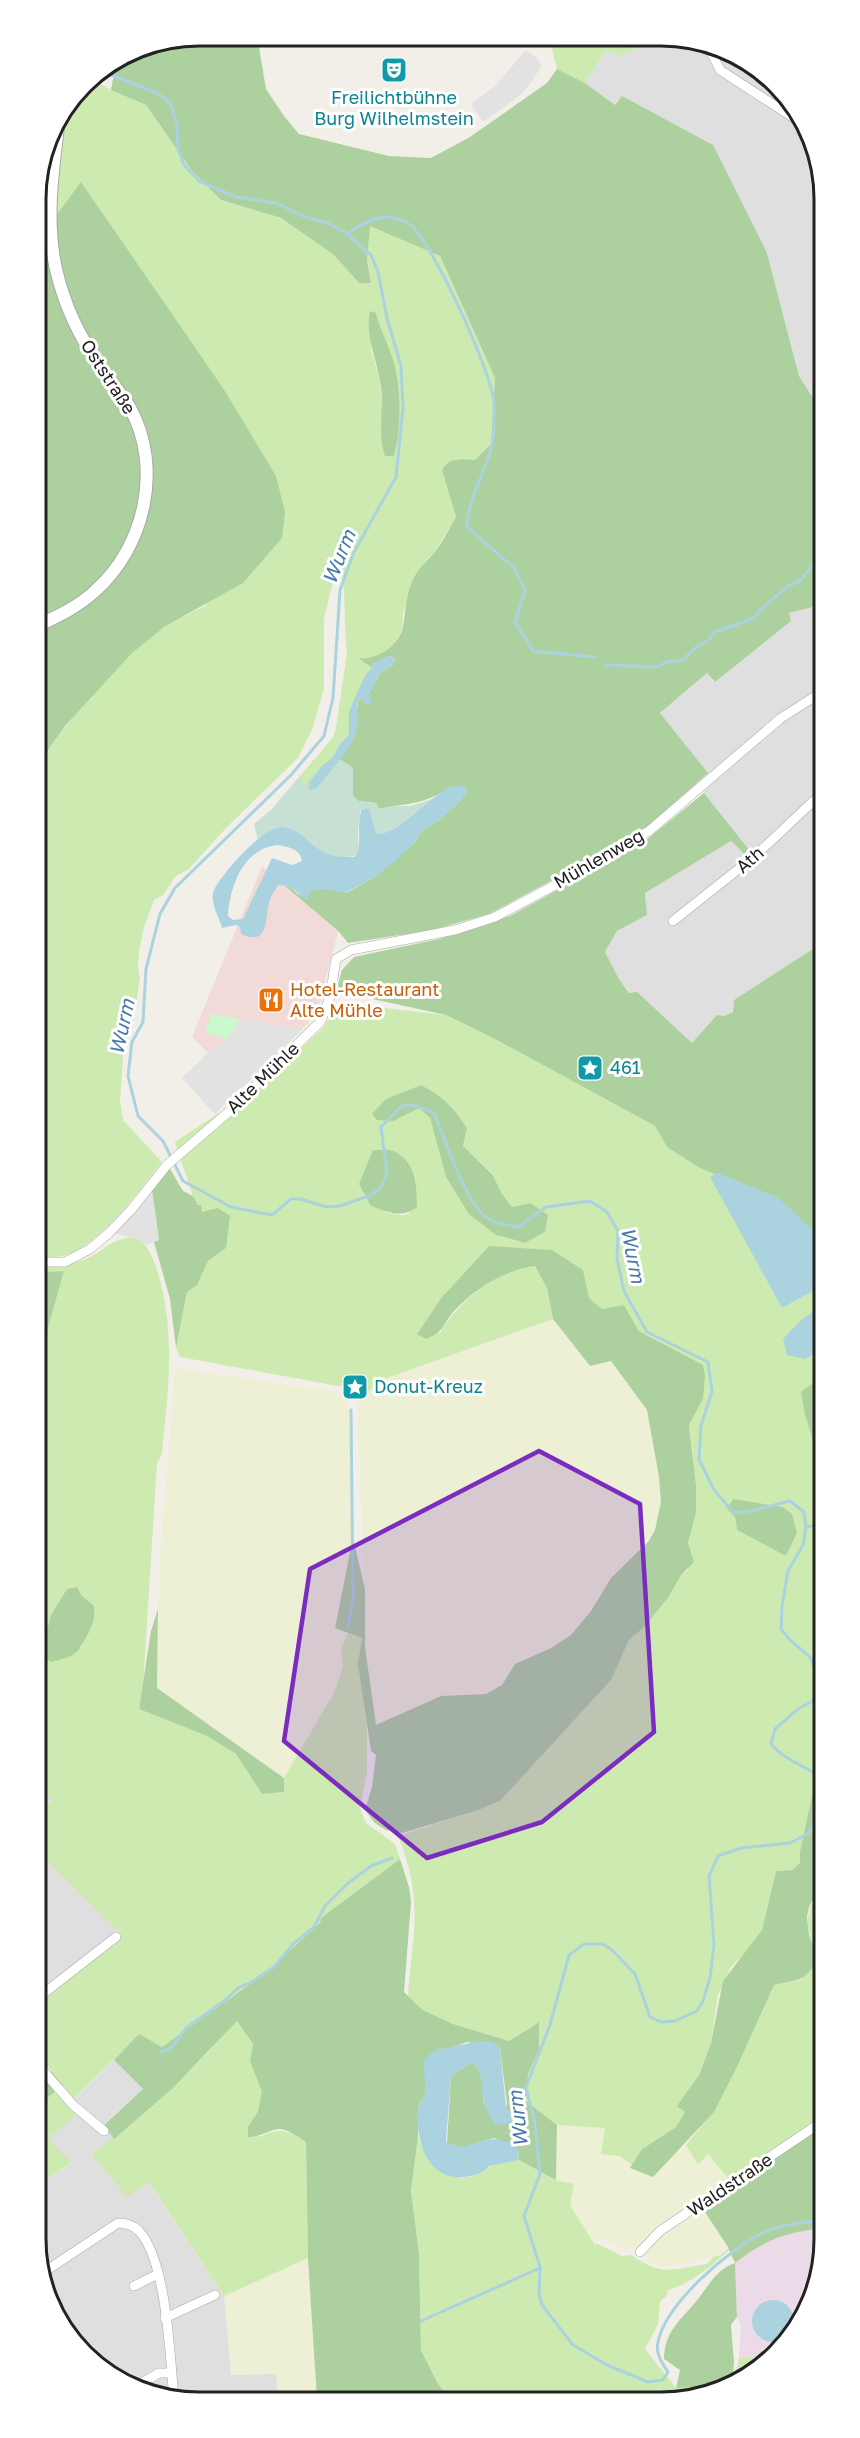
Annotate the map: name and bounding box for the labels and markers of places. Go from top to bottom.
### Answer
theatre icon: Freilichtbühne Burg Wilhelmstein [379,55,409,85]
place label: Freilichtbühne Burg Wilhelmstein [314,86,474,129]
place label: Hotel-Restaurant Alte Mühle [290,978,439,1021]
restaurant icon: Hotel-Restaurant Alte Mühle [256,985,286,1015]
place icon: 461 [575,1053,605,1083]
place label: 461 [610,1056,641,1078]
place icon: Donut-Kreuz [340,1372,370,1402]
place label: Donut-Kreuz [374,1375,483,1397]

